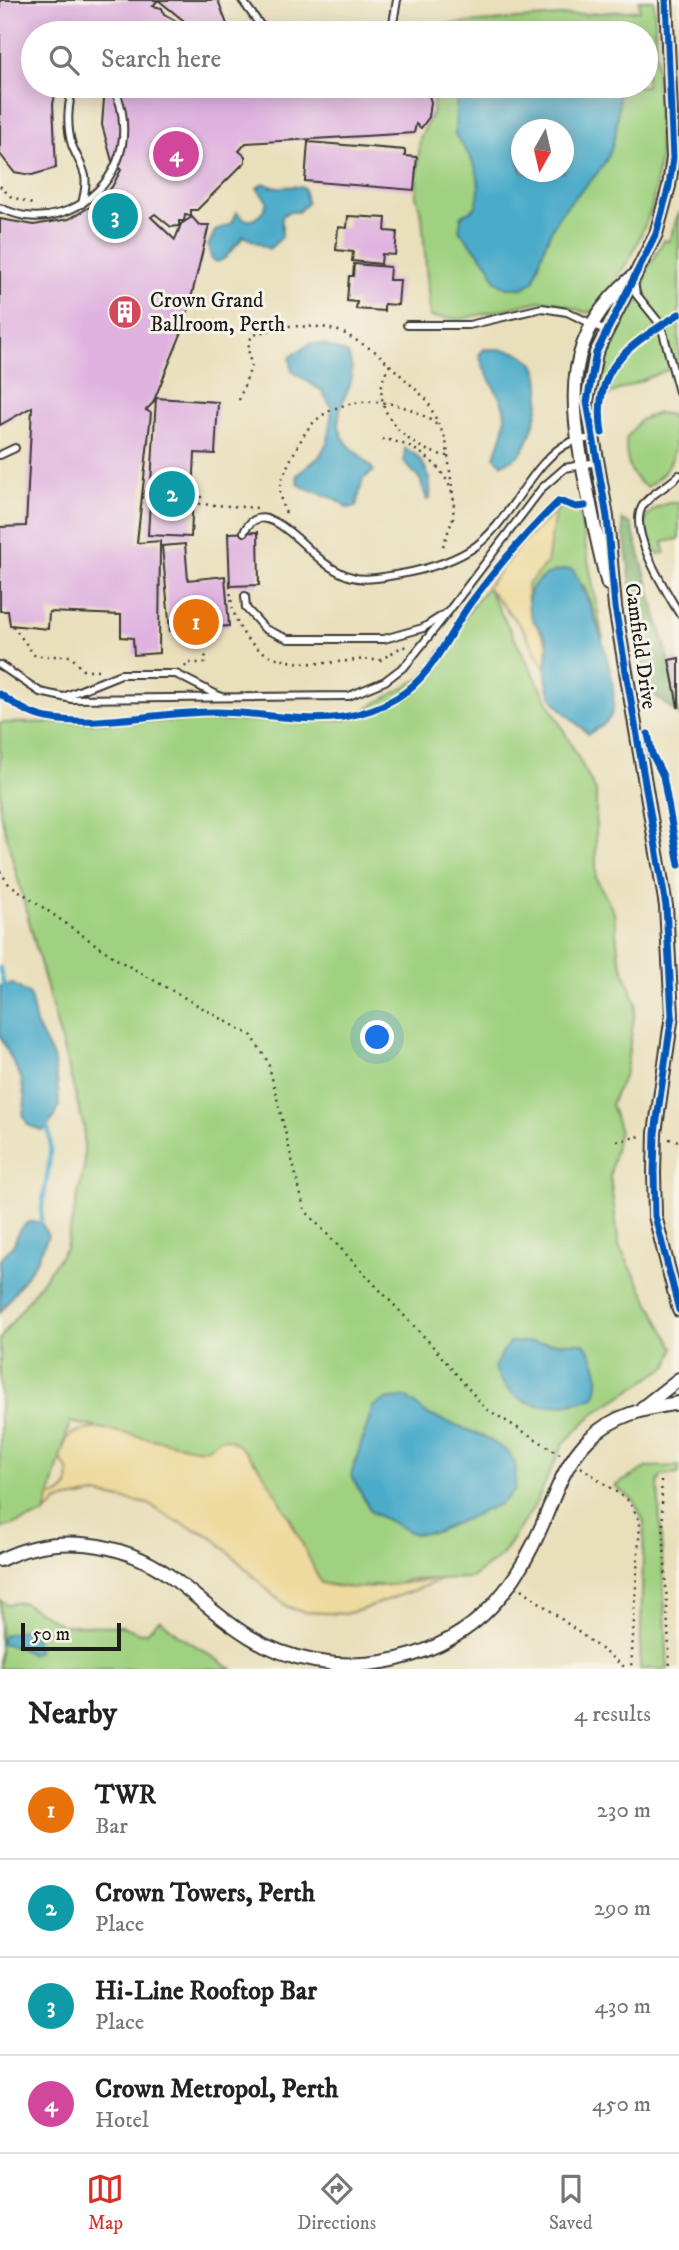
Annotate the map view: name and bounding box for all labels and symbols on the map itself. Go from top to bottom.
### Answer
north arrow [511,119,574,182]
pin: 4 [153,128,199,180]
pin: 3 [92,190,138,242]
place label: Crown Grand Ballroom, Perth [150,288,285,338]
building icon: Crown Grand Ballroom, Perth [106,293,144,331]
pin: 2 [149,468,195,520]
street label: Camfield Drive [618,581,662,711]
pin: 1 [173,596,219,648]
your location [360,1020,394,1054]
scale bar [21,1620,121,1652]

